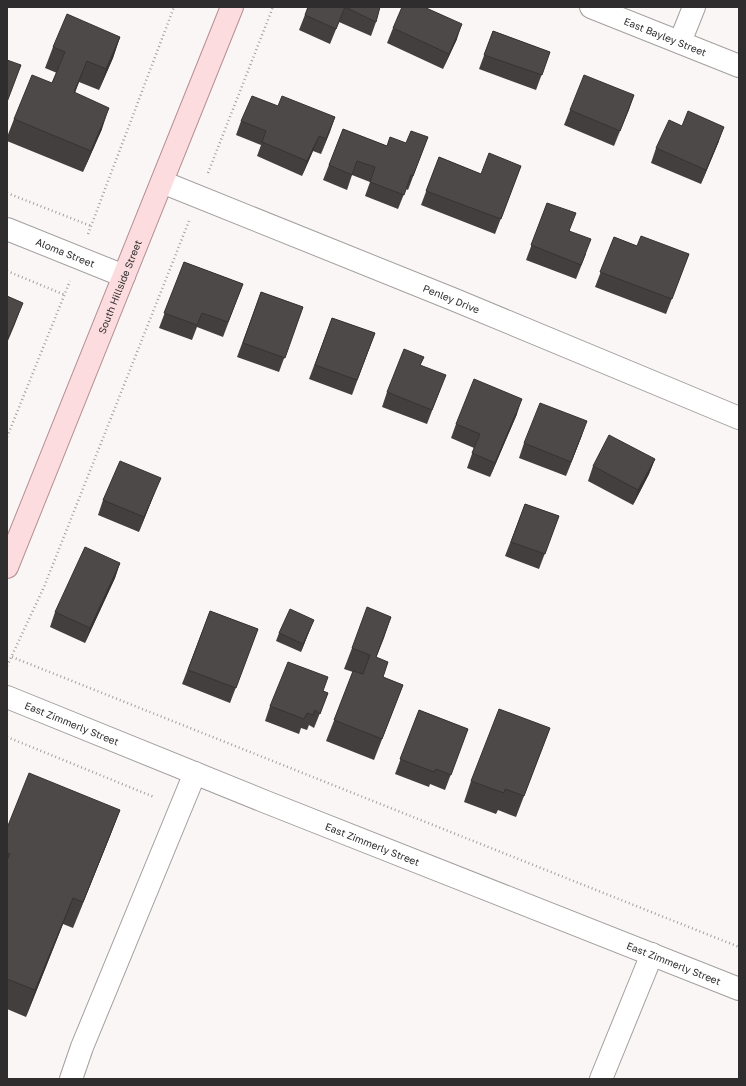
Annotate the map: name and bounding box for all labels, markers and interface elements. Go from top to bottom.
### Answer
street label: East Bayley Street [622,15,708,58]
street label: Aloma Street [34,235,97,270]
street label: South Hillside Street [95,238,144,335]
street label: Penley Drive [421,282,482,316]
street label: East Zimmerly Street [23,699,121,748]
street label: East Zimmerly Street [324,820,421,868]
street label: East Zimmerly Street [625,939,723,987]

